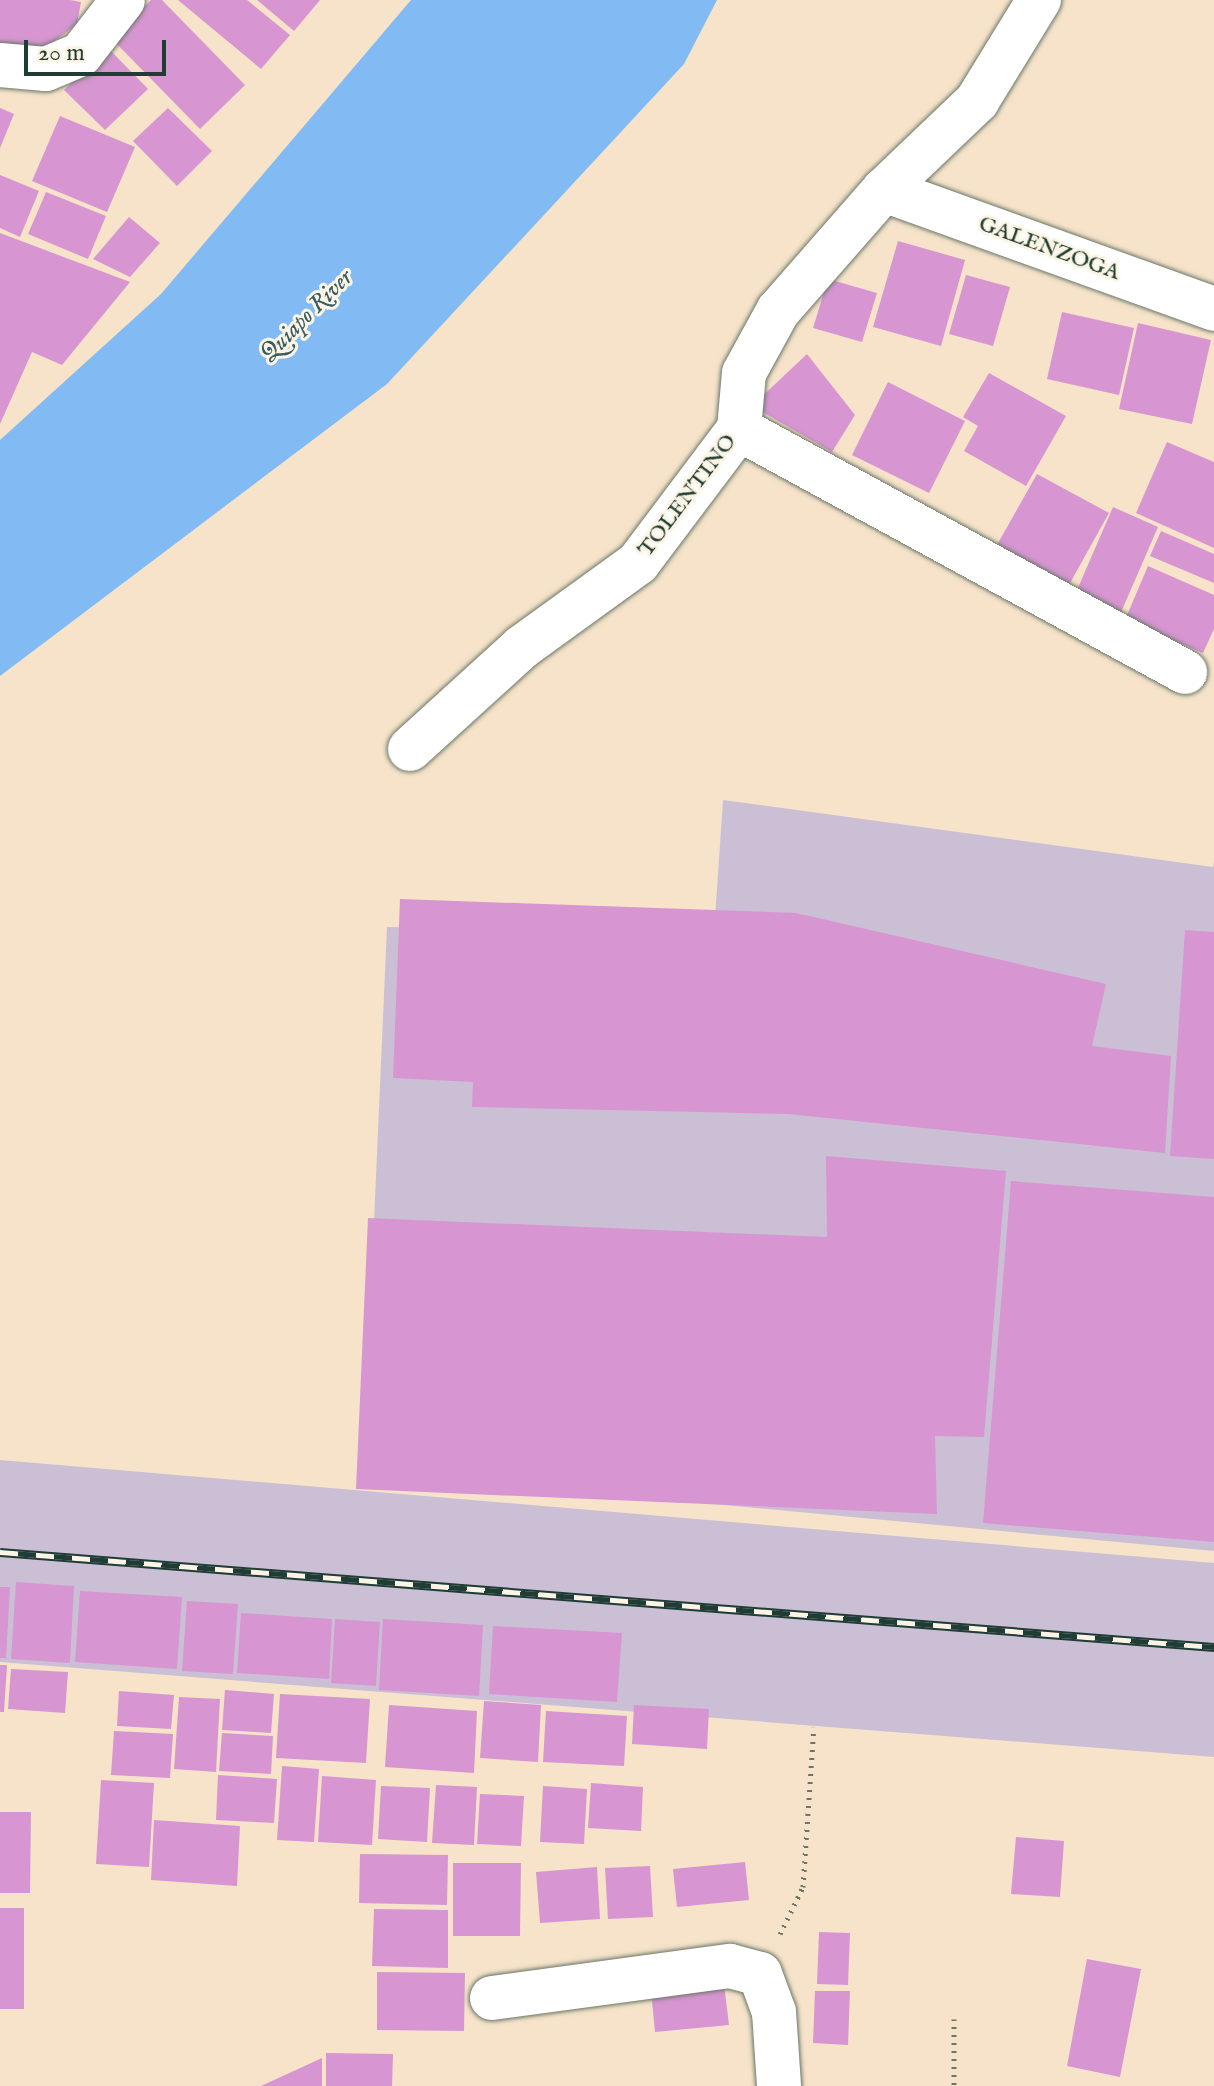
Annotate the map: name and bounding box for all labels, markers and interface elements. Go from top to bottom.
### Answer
scale bar [28,24,170,74]
text: 20 m [38,38,85,69]
street label: GALENZOGA [975,211,1123,287]
water label: Quiapo River [255,264,359,368]
street label: TOLENTINO [633,430,743,562]

